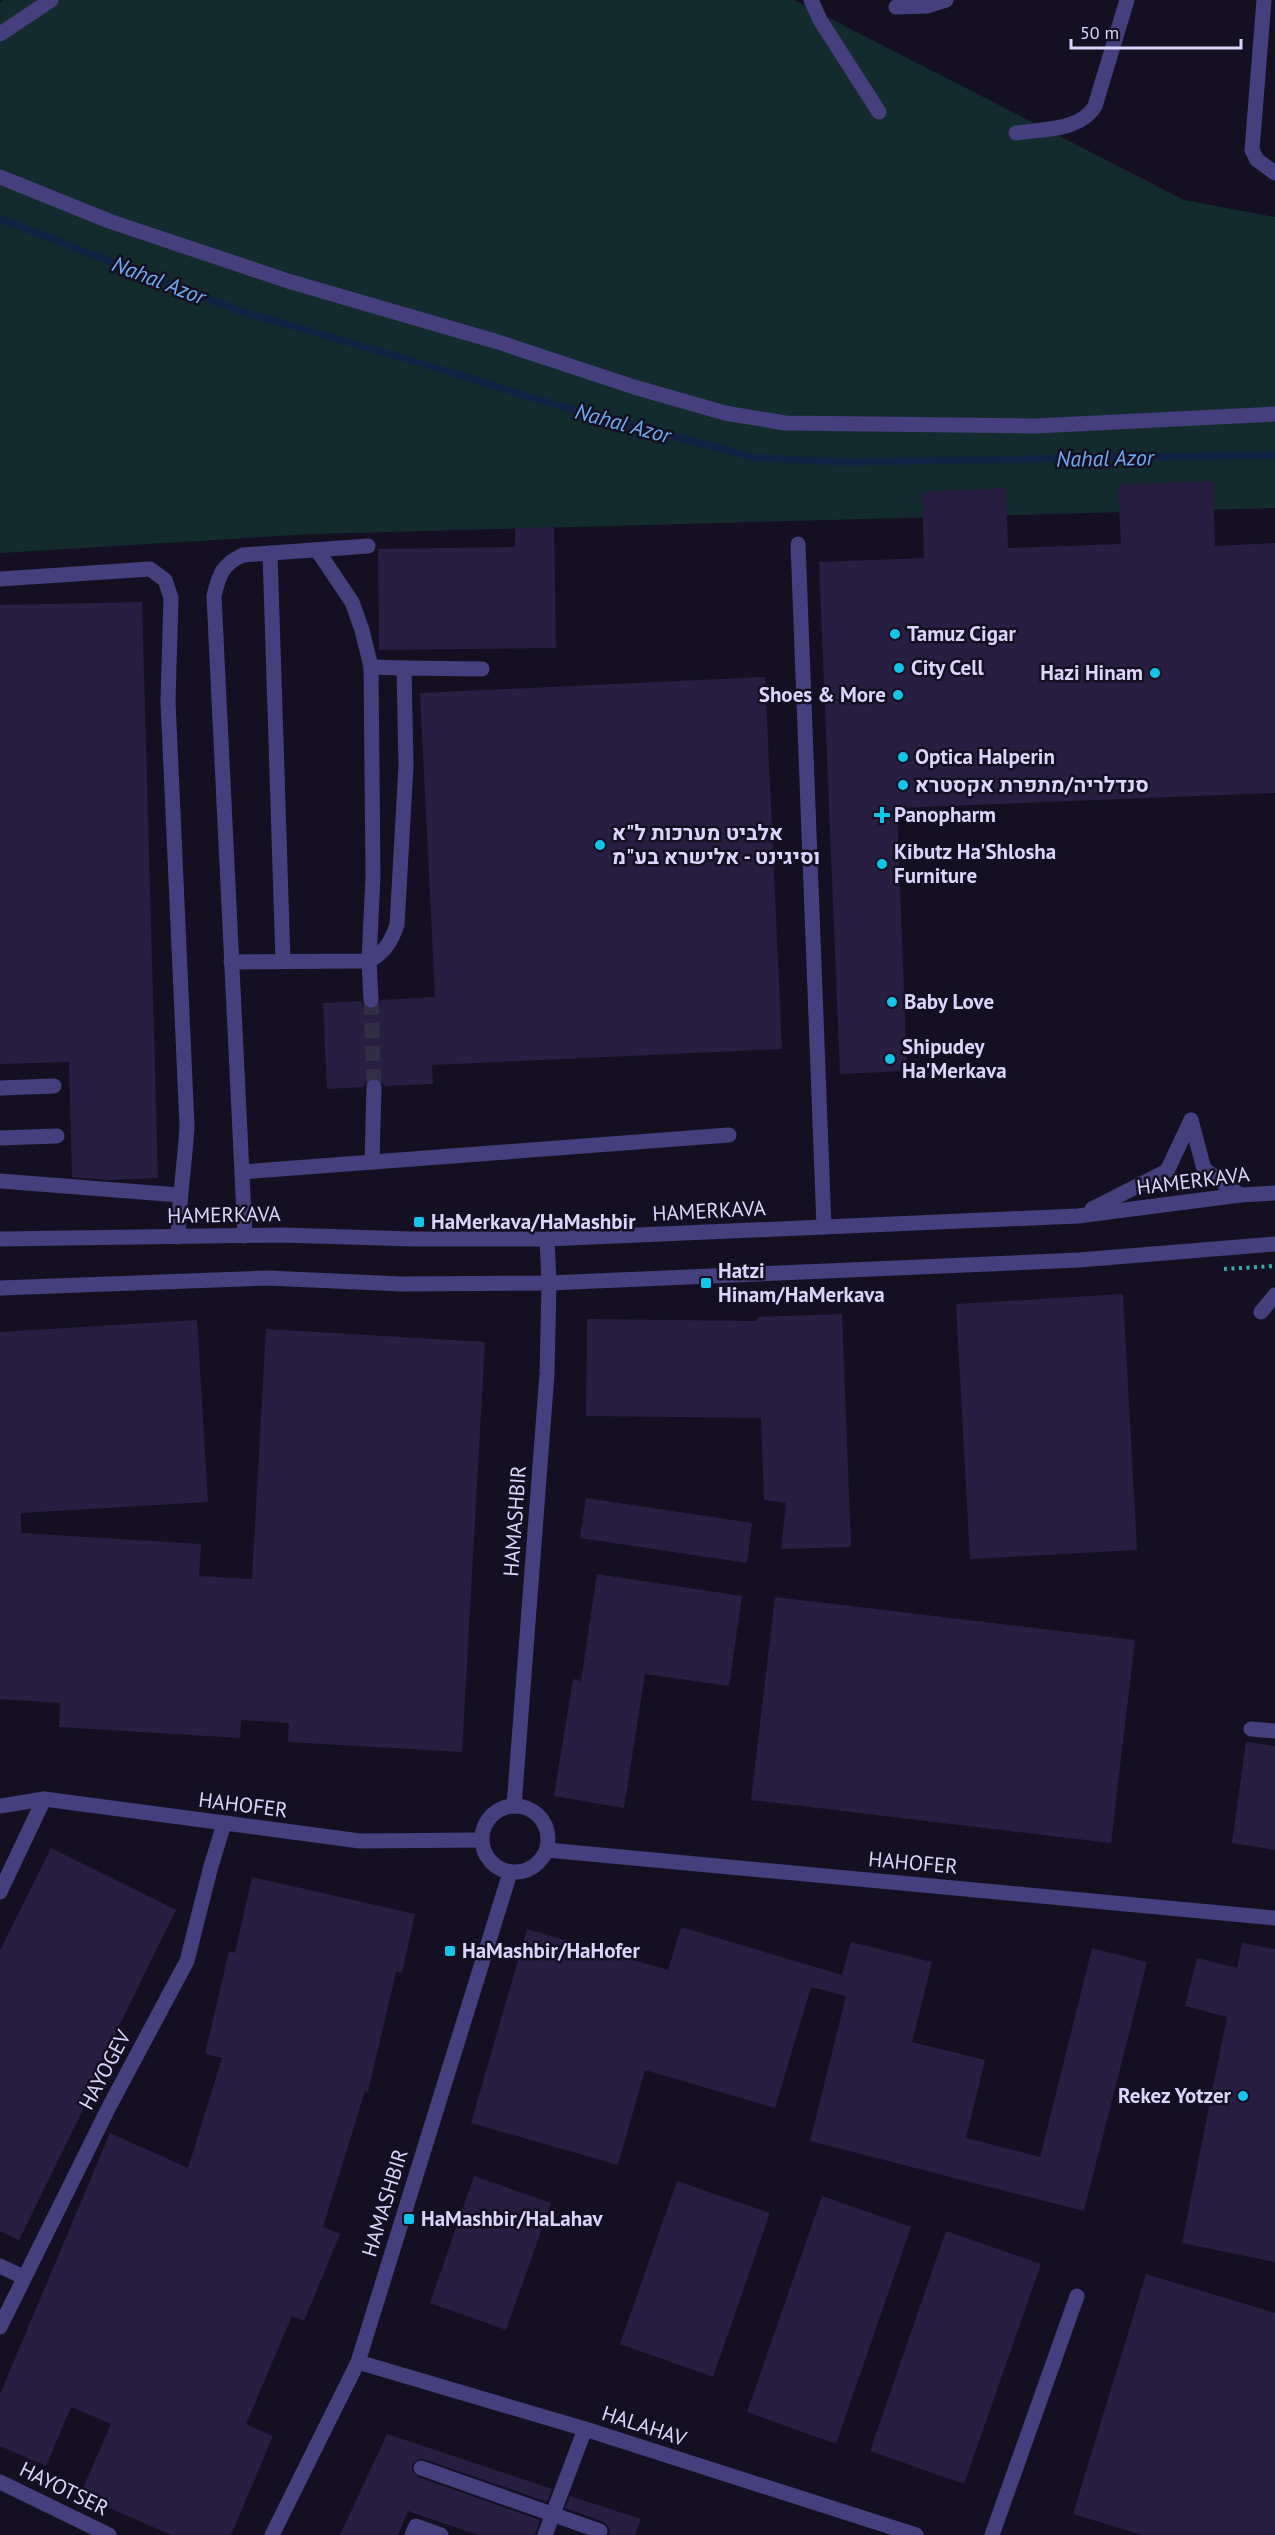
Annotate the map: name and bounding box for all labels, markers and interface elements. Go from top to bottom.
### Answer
scale bar [1071,12,1240,50]
text: 50 m [1080,21,1119,44]
water label: Nahal Azor [108,249,211,311]
water label: Nahal Azor [572,397,676,450]
water label: Nahal Azor [1056,443,1156,473]
place label: Tamuz Cigar [907,620,1016,647]
marker: Tamuz Cigar [888,627,902,641]
place label: City Cell [911,654,984,681]
place label: Hazi Hinam [1040,659,1143,686]
marker: City Cell [892,661,906,675]
marker: Hazi Hinam [1148,666,1162,680]
place label: Shoes & More [759,681,886,708]
marker: Shoes & More [891,688,905,702]
place label: Optica Halperin [915,743,1055,770]
marker: Optica Halperin [896,750,910,764]
place label: סנדלריה/מתפרת אקסטרא [915,771,1149,798]
marker: סנדלריה/מתפרת אקסטרא [896,778,910,792]
place label: Panopharm [894,801,996,828]
marker: Panopharm [875,808,889,822]
place label: אלביט מערכות ל"א וסיגינט - אלישרא בע"מ [612,819,820,870]
marker: אלביט מערכות ל"א וסיגינט - אלישרא בע"מ [593,838,607,852]
place label: Kibutz Ha'Shlosha Furniture [894,838,1056,889]
marker: Kibutz Ha'Shlosha Furniture [875,857,889,871]
place label: Baby Love [904,988,994,1015]
marker: Baby Love [885,995,899,1009]
place label: Shipudey Ha'Merkava [902,1033,1007,1084]
marker: Shipudey Ha'Merkava [883,1052,897,1066]
street label: HAMERKAVA [1135,1160,1252,1201]
street label: HAMERKAVA [652,1194,767,1227]
street label: HAMERKAVA [167,1200,282,1229]
place label: HaMerkava/HaMashbir [431,1208,636,1235]
marker: HaMerkava/HaMashbir [412,1215,426,1229]
place label: Hatzi Hinam/HaMerkava [718,1257,885,1308]
marker: Hatzi Hinam/HaMerkava [699,1276,713,1290]
street label: HAMASHBIR [497,1464,532,1577]
street label: HAHOFER [197,1786,289,1823]
street label: HAHOFER [867,1845,959,1880]
place label: HaMashbir/HaHofer [462,1937,641,1964]
marker: HaMashbir/HaHofer [443,1944,457,1958]
street label: HAYOGEV [72,2025,137,2114]
place label: Rekez Yotzer [1118,2082,1232,2109]
marker: Rekez Yotzer [1236,2089,1250,2103]
street label: HAMASHBIR [355,2146,414,2260]
place label: HaMashbir/HaLahav [421,2205,604,2232]
marker: HaMashbir/HaLahav [402,2212,416,2226]
street label: HALAHAV [599,2399,690,2452]
street label: HAYOTSER [15,2455,113,2522]

